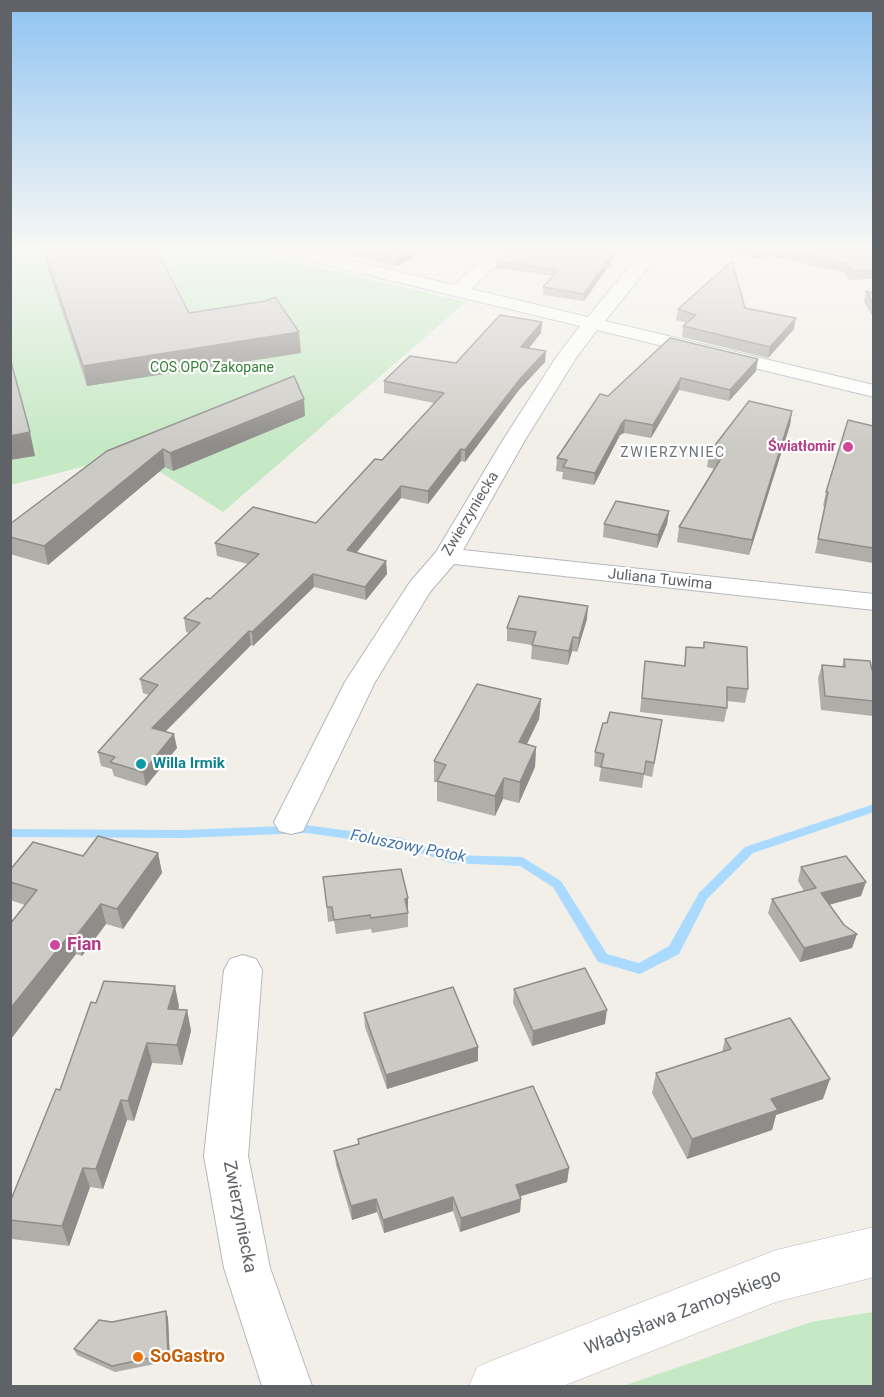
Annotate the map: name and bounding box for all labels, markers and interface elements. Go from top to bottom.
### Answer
park label: COS OPO Zakopane [150,360,274,376]
place label: Światłomir [768,439,836,455]
marker: Światłomir [841,440,855,454]
district label: ZWIERZYNIEC [620,445,726,461]
street label: Zwierzyniecka [439,469,503,559]
street label: Juliana Tuwima [607,566,713,594]
place label: Willa Irmik [153,755,225,773]
marker: Willa Irmik [134,757,148,771]
water label: Foluszowy Potok [349,826,467,868]
place label: Fian [67,934,101,956]
marker: Fian [48,938,62,952]
street label: Zwierzyniecka [218,1159,260,1275]
street label: Władysława Zamoyskiego [582,1266,784,1360]
place label: SoGastro [150,1346,225,1368]
marker: SoGastro [131,1350,145,1364]

